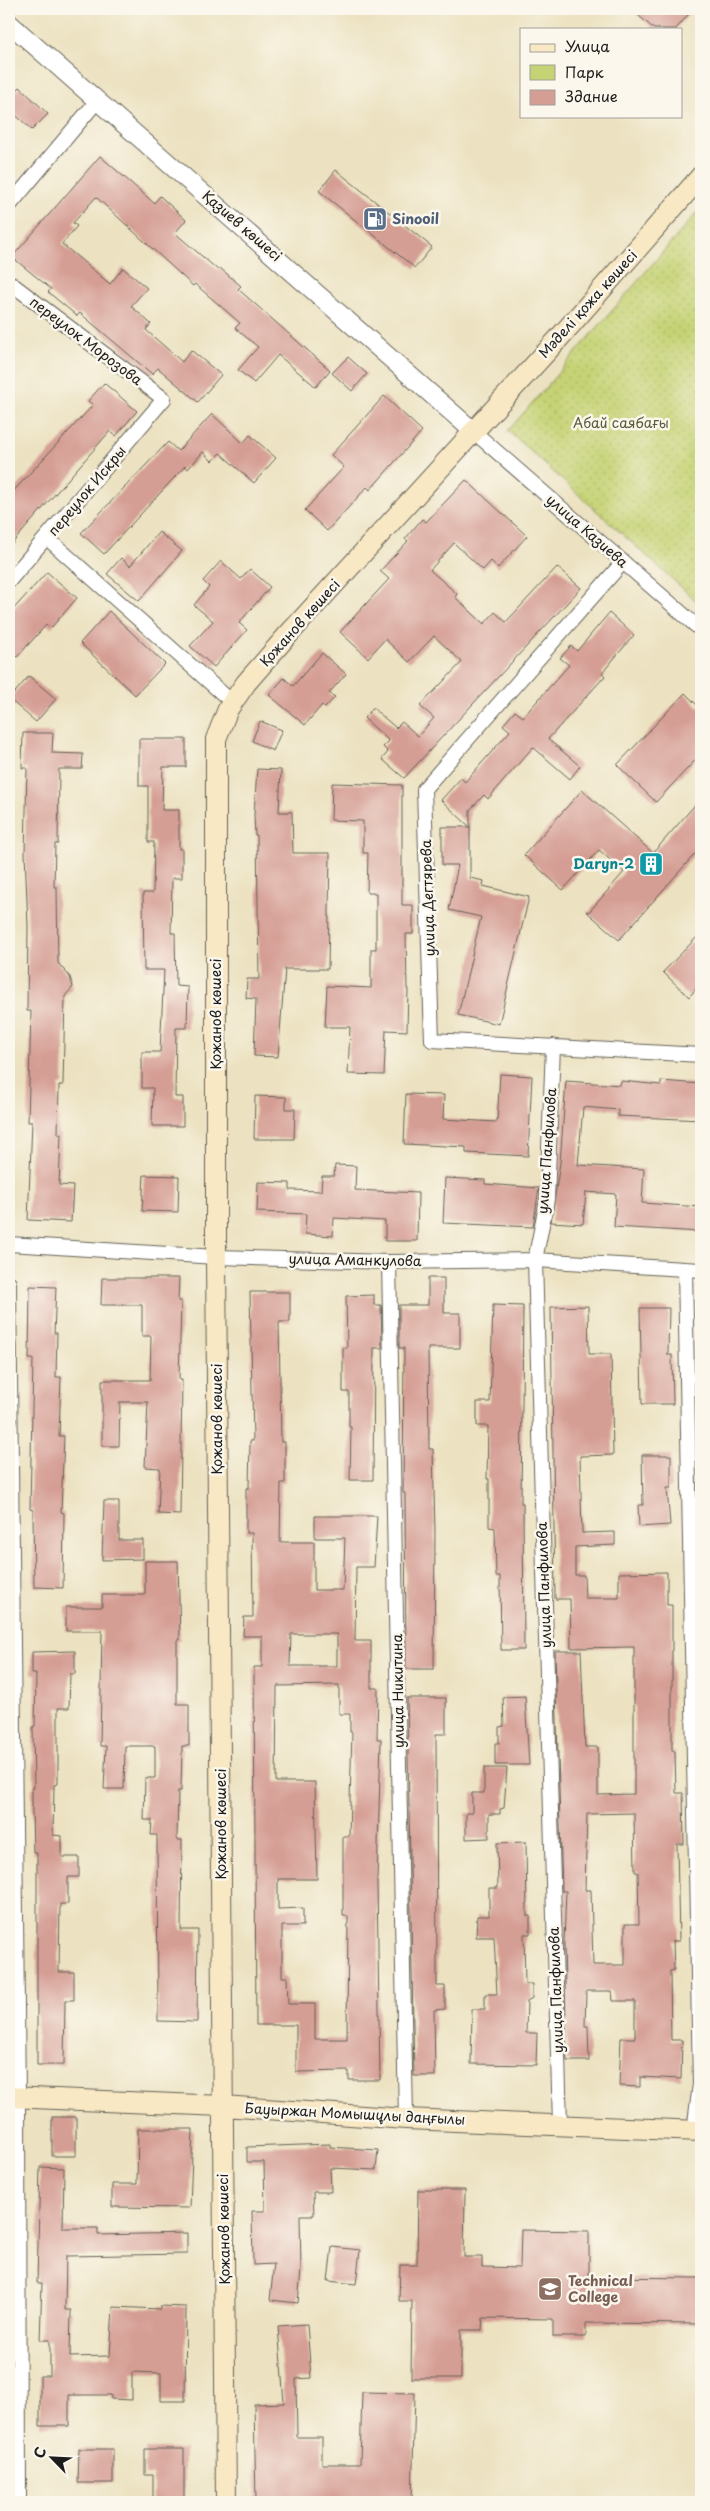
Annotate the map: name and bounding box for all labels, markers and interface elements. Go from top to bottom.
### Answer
legend [520,28,682,118]
text: Улица [565,34,610,57]
text: Парк [565,60,604,83]
text: Здание [565,84,618,107]
street label: Қазиев көшесі [198,185,287,266]
fuel station icon: Sinooil [362,206,388,232]
place label: Sinooil [392,208,439,229]
street label: Мәделі қожа көшесі [533,245,642,362]
street label: переулок Морозова [26,291,147,390]
park label: Абай саябағы [573,412,669,433]
street label: переулок Искры [43,441,131,540]
street label: улица Казиева [542,489,633,572]
street label: Қожанов көшесі [255,574,345,671]
street label: улица Дегтярева [415,839,440,957]
building icon: Daryn-2 [638,851,664,877]
place label: Daryn-2 [573,853,634,874]
street label: Қожанов көшесі [205,958,226,1070]
street label: улица Панфилова [532,1087,561,1215]
street label: улица Аманкулова [288,1248,422,1271]
street label: Қожанов көшесі [206,1363,227,1475]
street label: улица Панфилова [531,1521,556,1649]
street label: улица Никитина [386,1633,409,1748]
street label: Қожанов көшесі [210,1768,231,1880]
street label: улица Панфилова [543,1926,568,2054]
street label: Бауыржан Момышұлы даңғылы [244,2097,466,2130]
street label: Қожанов көшесі [212,2173,235,2285]
place label: Technical College [568,2270,633,2307]
school or university icon: Technical College [537,2276,563,2302]
north arrow [28,2434,78,2484]
text: С [28,2443,51,2462]

